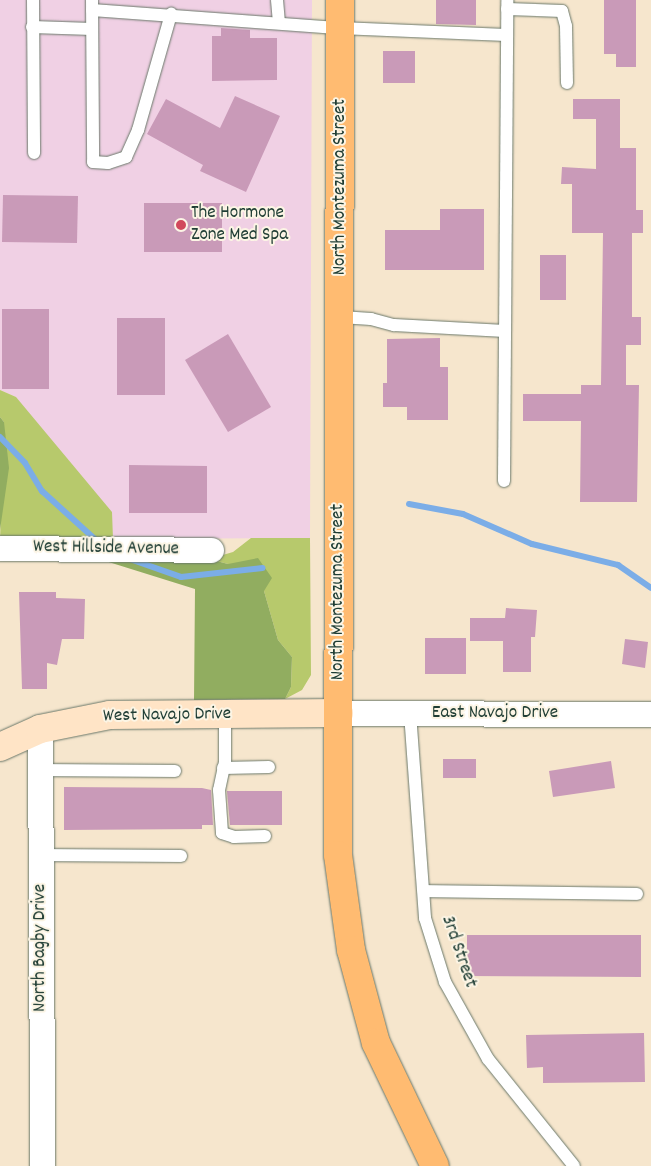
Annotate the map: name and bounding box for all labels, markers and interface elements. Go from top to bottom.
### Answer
street label: North Montezuma Street [330,99,352,275]
place label: The Hormone Zone Med Spa [191,203,288,247]
marker: The Hormone Zone Med Spa [175,219,187,231]
street label: North Montezuma Street [328,504,350,680]
street label: West Hillside Avenue [33,536,179,562]
street label: West Navajo Drive [103,703,231,729]
street label: East Navajo Drive [432,703,558,725]
street label: North Bagby Drive [30,884,52,1012]
street label: 3rd Street [435,913,481,991]

